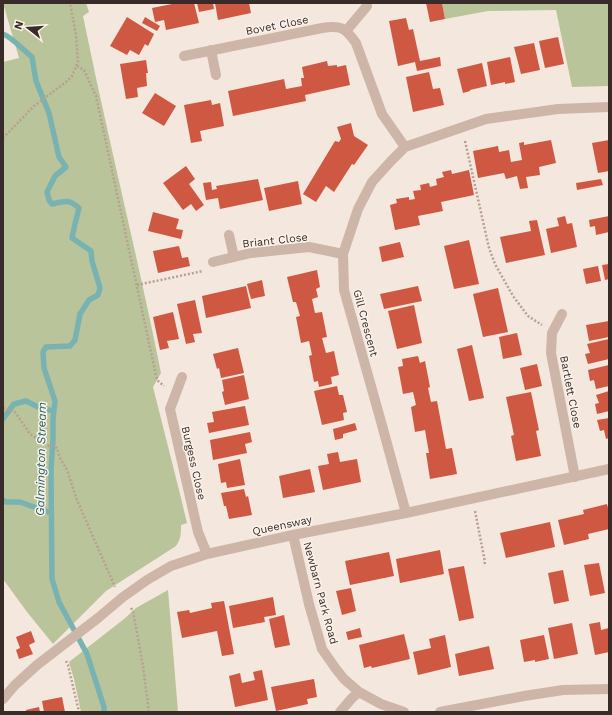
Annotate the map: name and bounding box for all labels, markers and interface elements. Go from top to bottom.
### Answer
north arrow [8,8,48,48]
street label: Bovet Close [245,13,310,38]
text: N [12,19,26,31]
street label: Briant Close [242,231,308,250]
street label: Gill Crescent [350,288,381,358]
street label: Bartlett Close [557,355,584,429]
water label: Galmington Stream [33,402,49,516]
street label: Burgess Close [179,425,208,501]
street label: Queensway [251,513,313,538]
street label: Newbarn Park Road [301,540,340,646]

